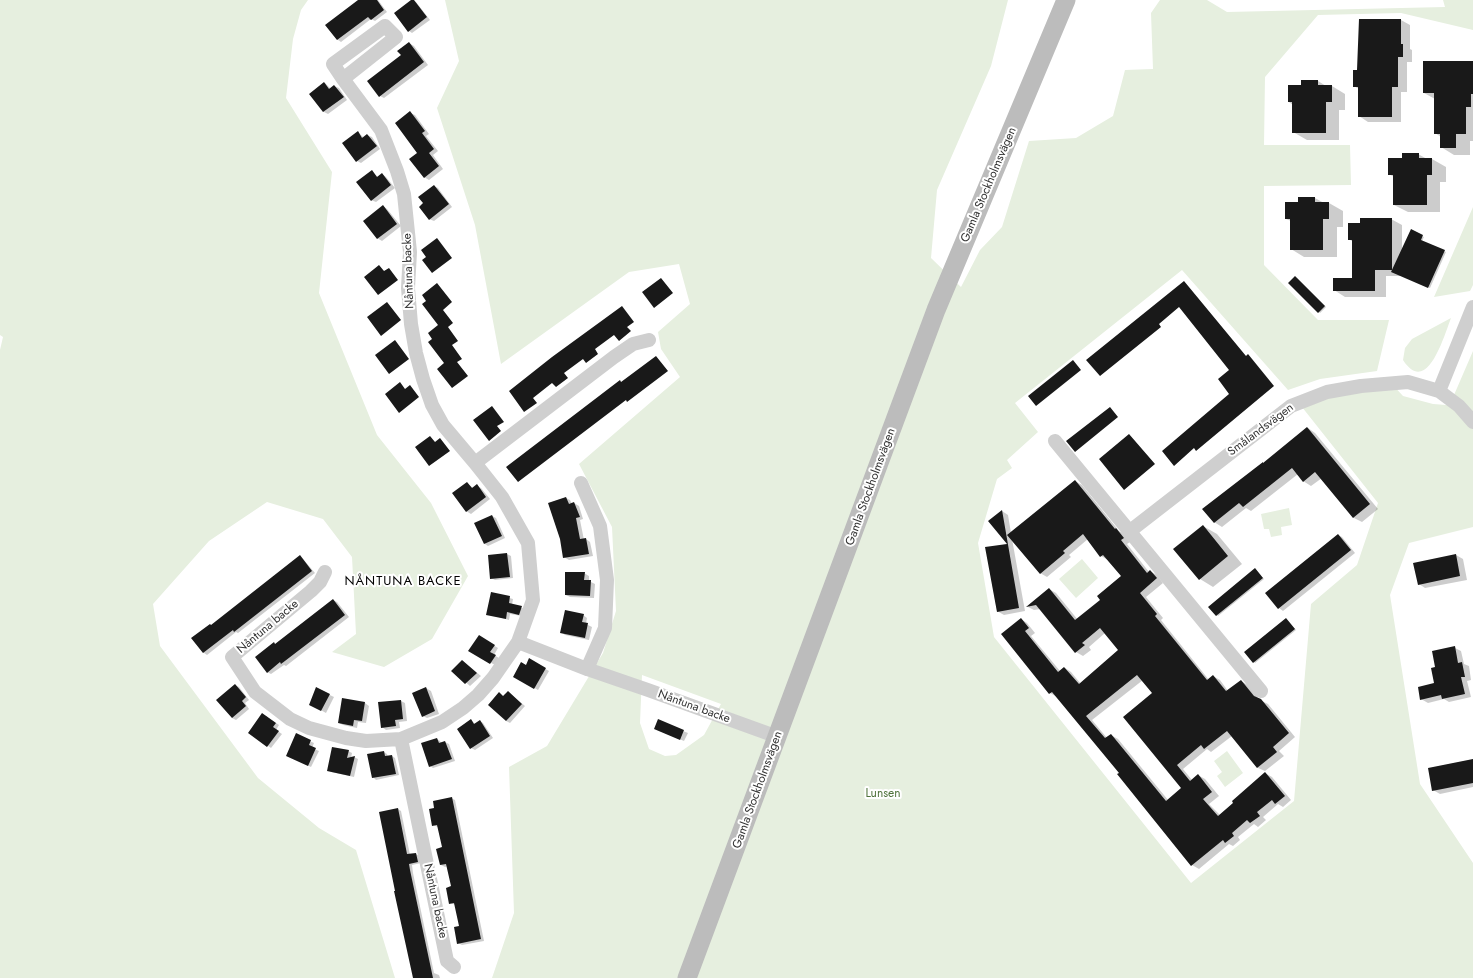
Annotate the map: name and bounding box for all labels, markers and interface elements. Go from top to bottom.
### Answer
street label: Gamla Stockholmsvägen [958,125,1020,245]
street label: Nåntuna backe [400,233,418,309]
street label: Smålandsvägen [1225,401,1297,459]
street label: Gamla Stockholmsvägen [843,426,899,548]
district label: NÅNTUNA BACKE [344,574,462,590]
street label: Nåntuna backe [234,597,302,657]
street label: Nåntuna backe [656,687,732,727]
street label: Gamla Stockholmsvägen [730,729,786,851]
park label: Lunsen [865,787,901,801]
street label: Nåntuna backe [420,862,450,940]

